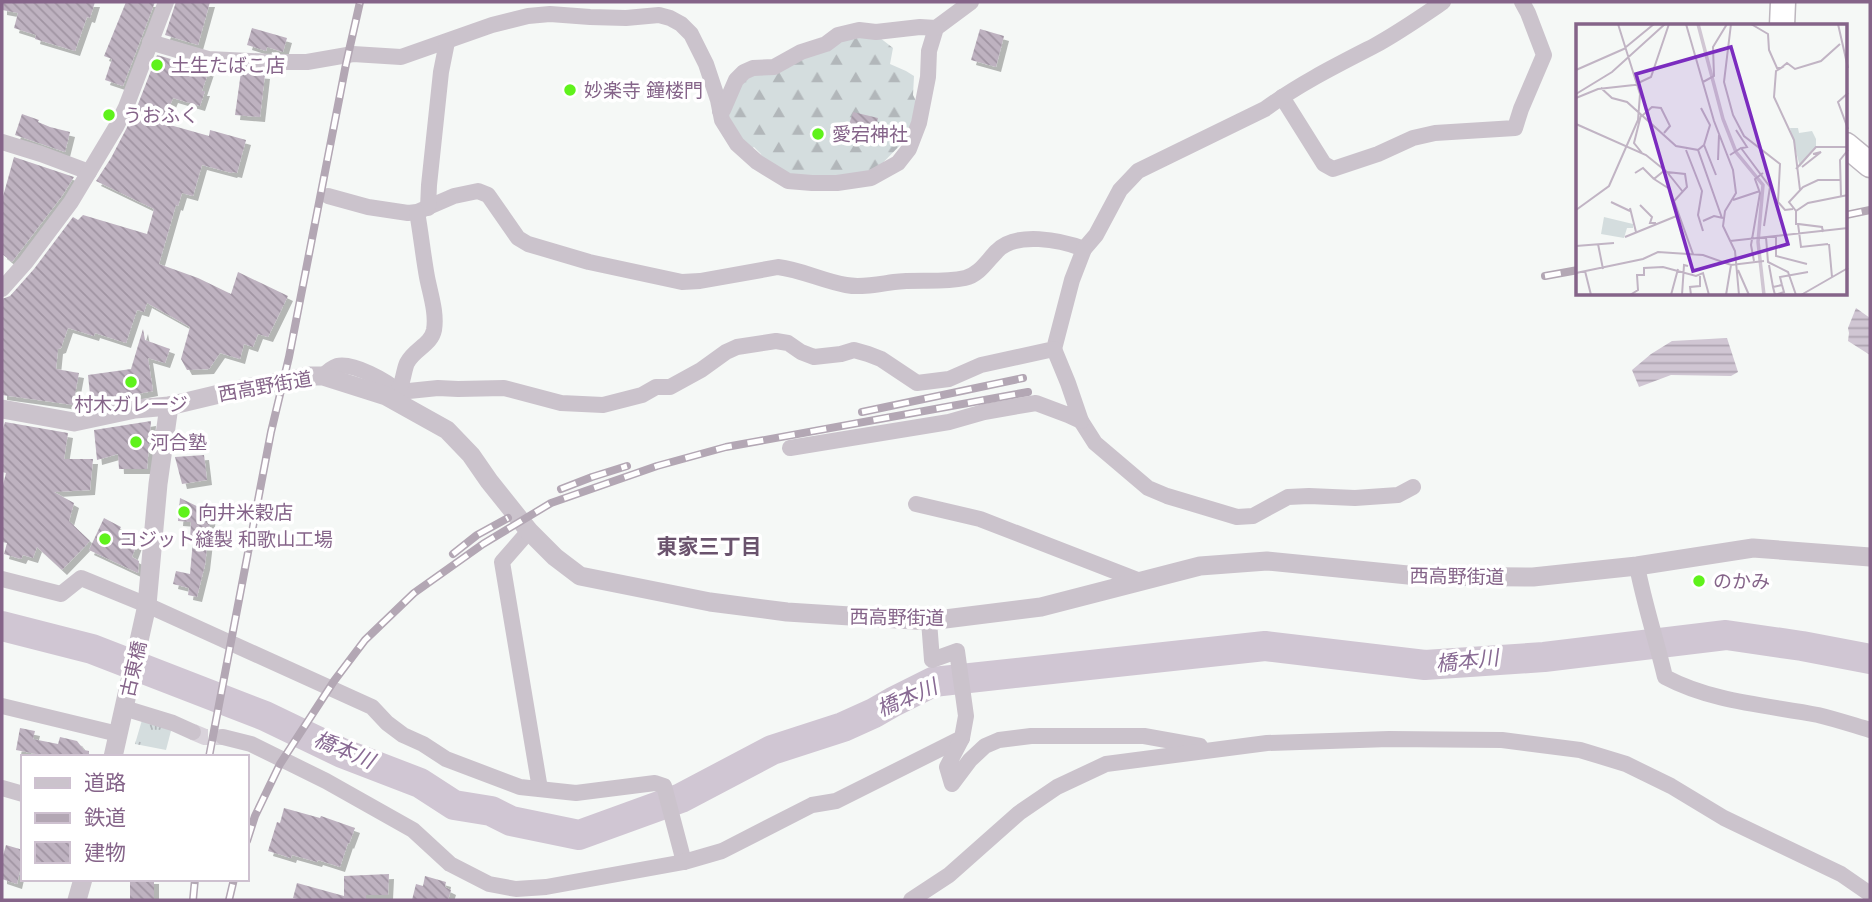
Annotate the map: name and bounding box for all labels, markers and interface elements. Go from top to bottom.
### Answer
inset map [1576,24,1848,296]
place label: 土生たばこ店 [171,53,285,77]
marker: 土生たばこ店 [149,57,165,73]
place label: 妙楽寺 鐘楼門 [584,78,703,102]
marker: 妙楽寺 鐘楼門 [562,82,578,98]
place label: うおふく [123,103,199,127]
marker: うおふく [101,107,117,123]
place label: 愛宕神社 [832,122,908,146]
marker: 愛宕神社 [810,126,826,142]
street label: 西高野街道 [216,366,314,406]
marker: 村木ガレージ [123,374,139,390]
place label: 村木ガレージ [74,392,188,416]
place label: 河合塾 [150,430,207,454]
marker: 河合塾 [128,434,144,450]
place label: 向井米穀店 [198,500,293,524]
marker: 向井米穀店 [176,504,192,520]
place label: コジット縫製 和歌山工場 [119,527,333,551]
marker: コジット縫製 和歌山工場 [97,531,113,547]
district label: 東家三丁目 [657,533,762,559]
street label: 西高野街道 [1409,563,1505,589]
place label: のかみ [1713,569,1770,593]
marker: のかみ [1691,573,1707,589]
street label: 西高野街道 [849,604,945,630]
street label: 古東橋 [115,639,151,699]
water label: 橋本川 [1434,644,1502,676]
water label: 橋本川 [873,672,943,721]
water label: 橋本川 [310,725,380,774]
legend [21,755,248,881]
text: 道路 [84,769,126,795]
text: 鉄道 [84,804,126,830]
text: 建物 [84,839,126,865]

